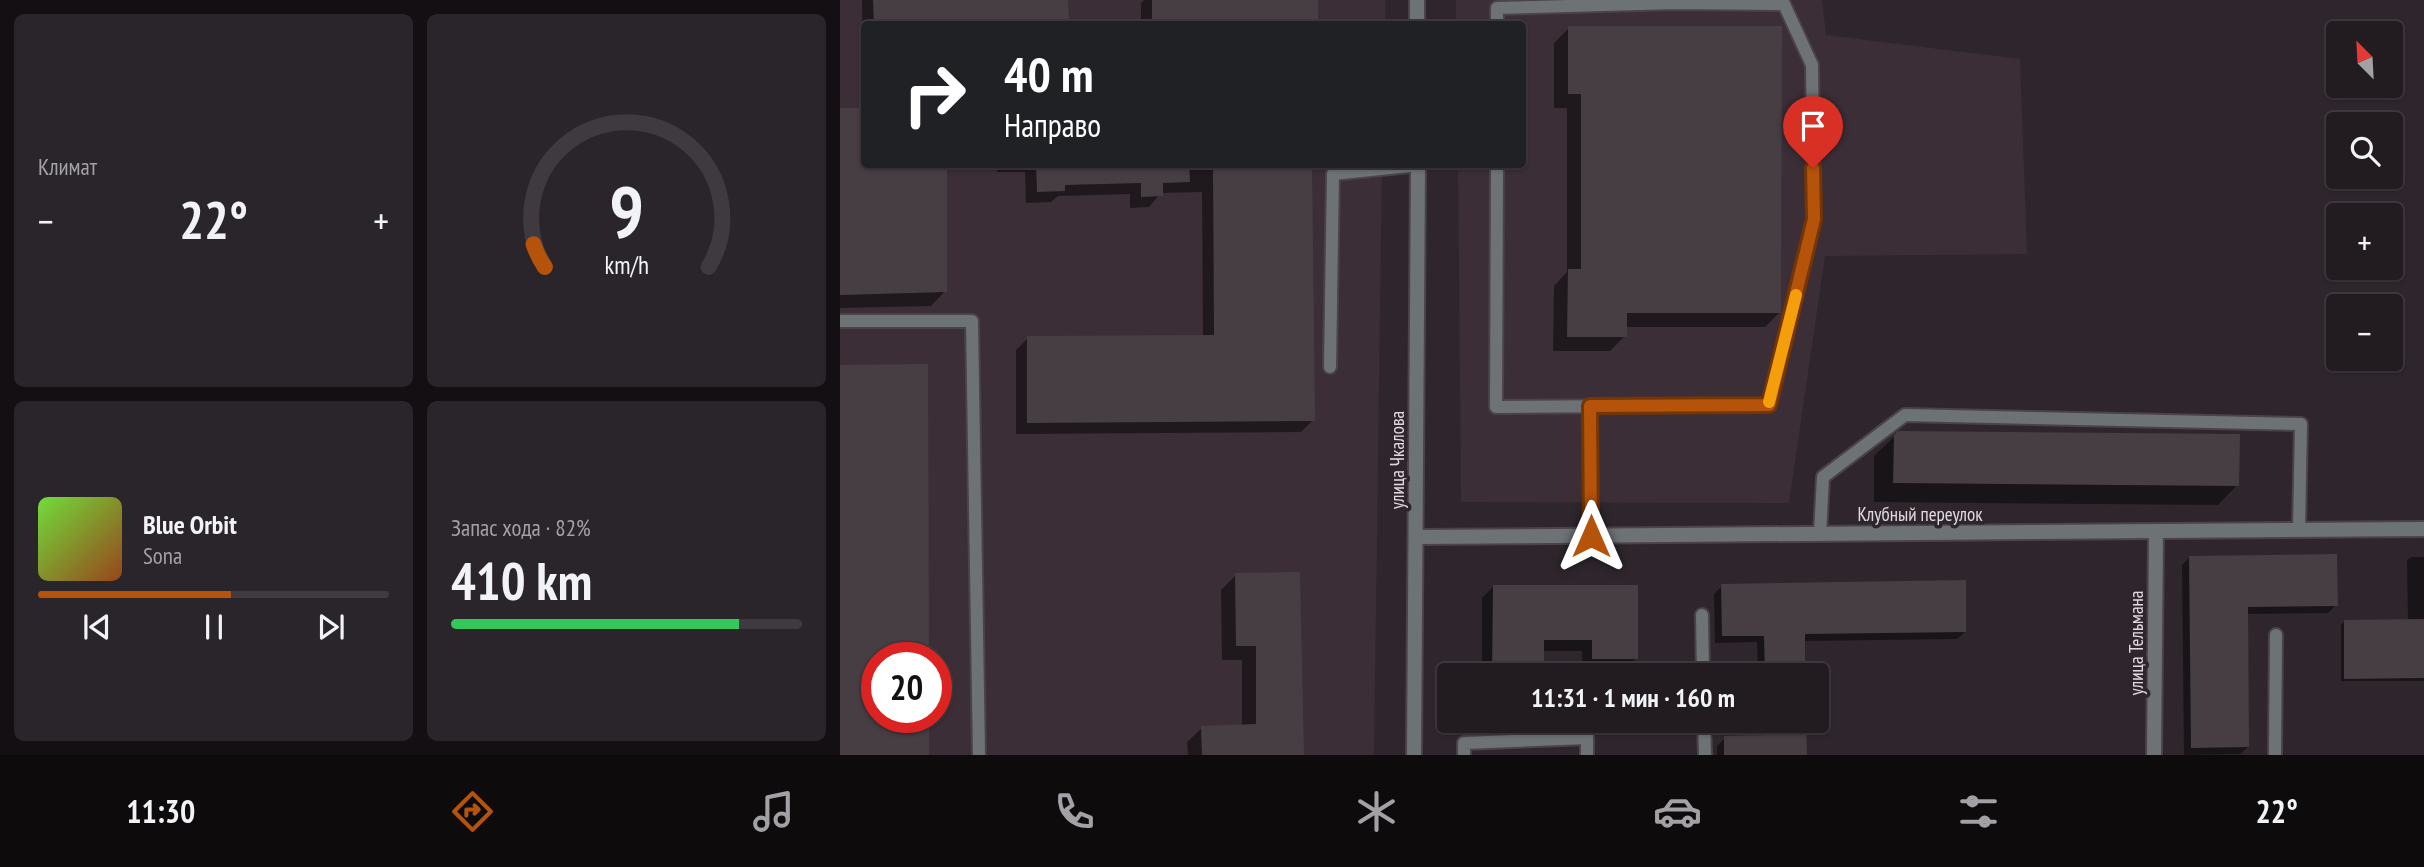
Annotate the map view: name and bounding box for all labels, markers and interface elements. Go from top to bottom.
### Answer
north arrow [2326,21,2403,98]
map controls [2326,21,2403,371]
text: 40 m [1004,42,1093,106]
icon: right [889,49,980,140]
pin [1783,96,1843,168]
text: Направо [1004,104,1101,146]
icon: arrive [1794,107,1832,145]
button: search [2326,112,2403,189]
text: Климат [38,152,97,181]
text: 9 [609,163,644,257]
text: 22° [179,186,248,253]
text: − [38,196,54,245]
text: + [373,196,389,245]
button: + [2326,203,2403,280]
text: km/h [604,248,649,280]
button: − [2326,294,2403,371]
street label: улица Чкалова [1385,411,1409,509]
position arrow [1554,499,1628,573]
street label: Клубный переулок [1857,502,1983,526]
text: Blue Orbit [143,508,237,541]
text: Запас хода · 82% [451,513,591,542]
text: Sona [143,541,182,570]
text: 410 km [451,547,592,614]
street label: улица Тельмана [2124,591,2148,695]
icon: previous [78,608,116,646]
icon: pause [195,608,233,646]
icon: next [312,608,350,646]
speed limit sign: 20 [861,642,952,733]
text: 11:31 · 1 мин · 160 m [1531,681,1735,714]
icon: directions [448,787,497,836]
icon: music [749,787,798,836]
icon: phone [1050,787,1099,836]
icon: climate [1352,787,1401,836]
icon: car [1653,787,1702,836]
icon: filters [1954,787,2003,836]
text: 11:30 [126,790,195,832]
text: 22° [2256,790,2298,832]

